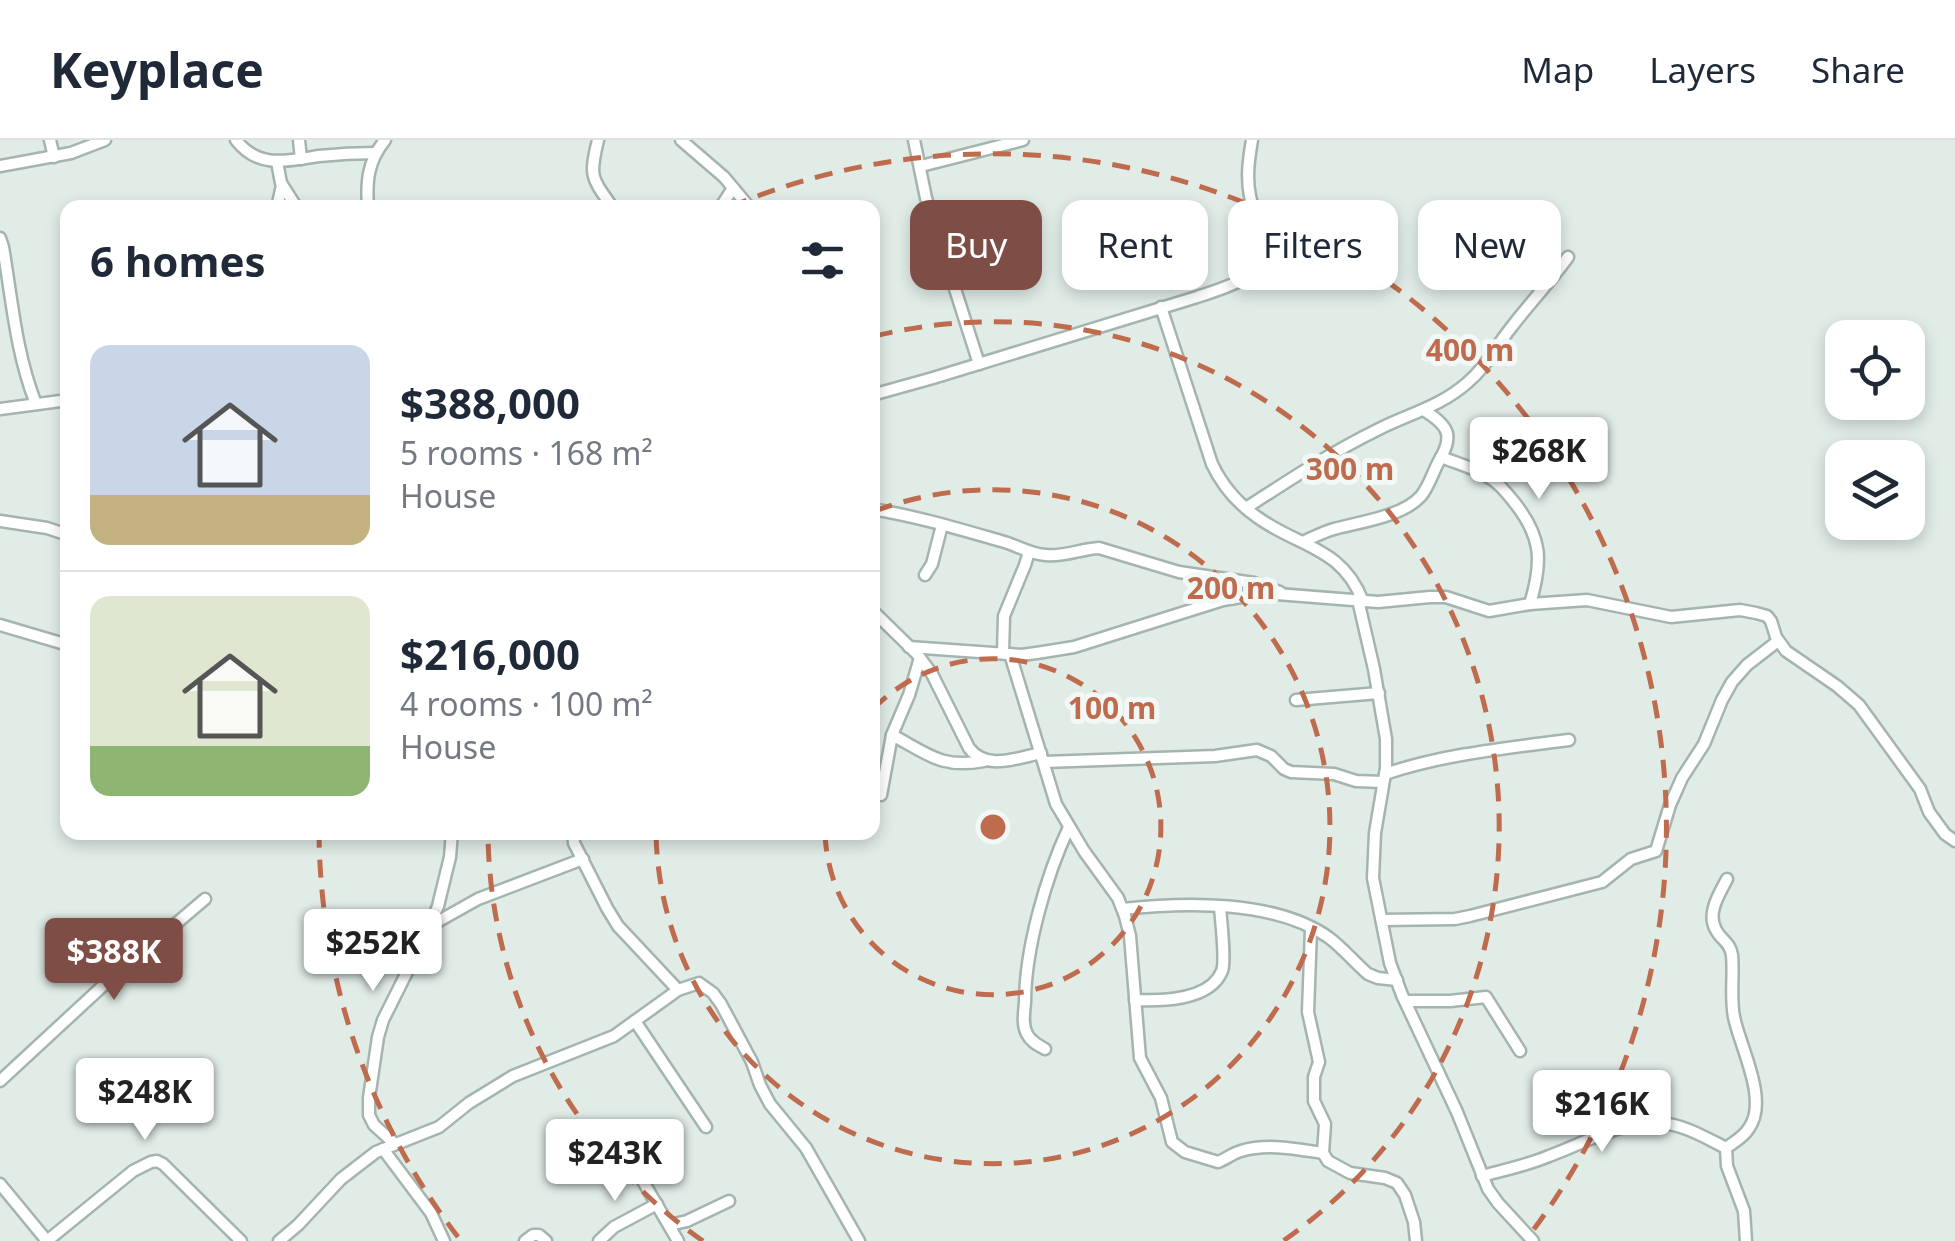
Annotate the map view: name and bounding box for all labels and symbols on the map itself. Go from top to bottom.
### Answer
text: 400 m [1426,329,1514,370]
pin: $268K [1469,417,1609,502]
text: 300 m [1306,448,1394,489]
text: 200 m [1187,567,1275,608]
text: 100 m [1068,687,1156,728]
centre of rings [975,809,1011,845]
pin: $252K [303,909,443,994]
pin: $388K [44,918,184,1003]
pin: $248K [75,1058,215,1143]
pin: $216K [1532,1070,1672,1155]
pin: $243K [545,1119,685,1204]

